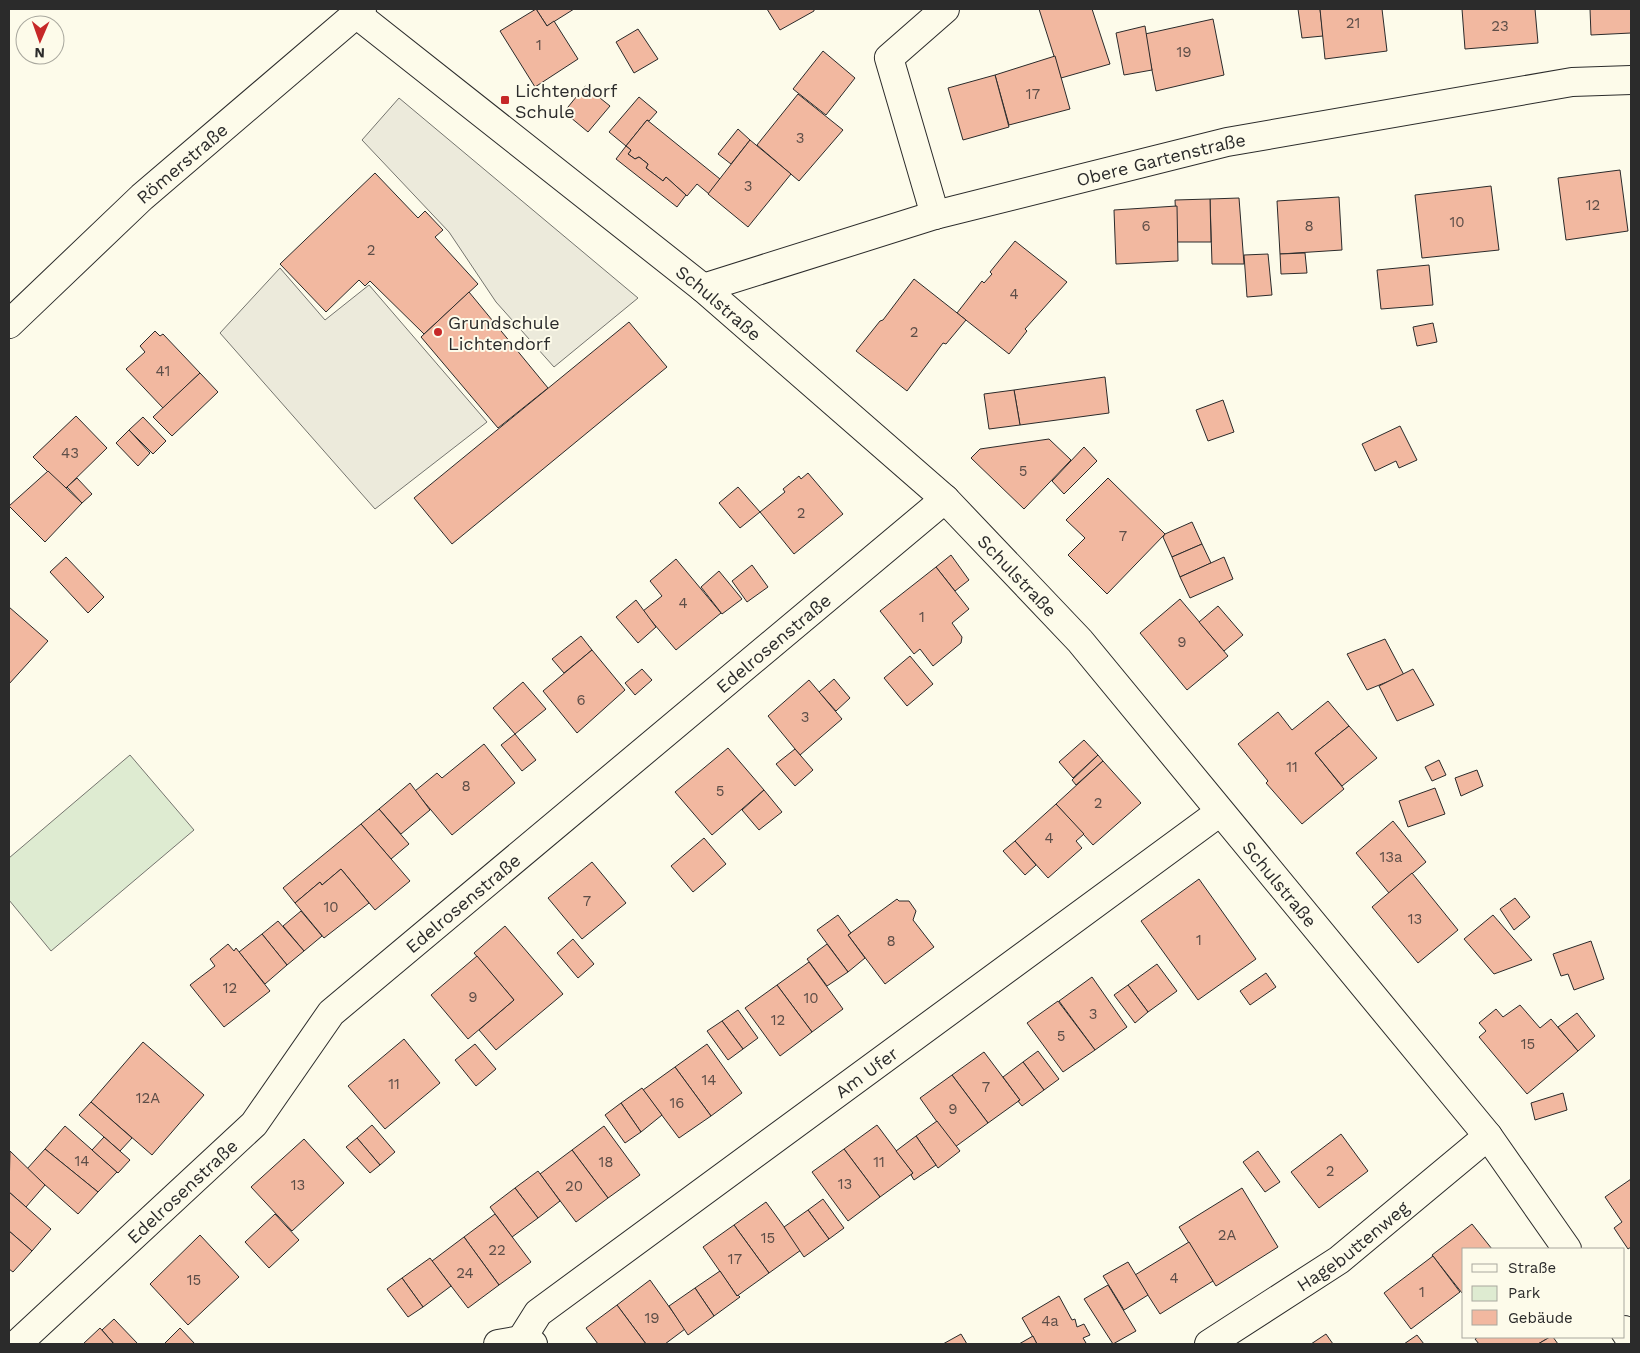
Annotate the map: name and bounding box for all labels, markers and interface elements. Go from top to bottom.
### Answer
house number: 21 [1346,14,1360,32]
north arrow [15,15,65,65]
house number: 23 [1491,17,1509,35]
house number: 1 [536,36,542,54]
house number: 19 [1176,43,1192,61]
text: N [34,45,45,61]
place label: Lichtendorf Schule [515,80,617,122]
house number: 17 [1026,85,1040,103]
marker: Lichtendorf Schule [499,94,511,106]
street label: Römerstraße [132,119,231,208]
street label: Obere Gartenstraße [1074,128,1247,190]
house number: 3 [796,129,804,147]
house number: 3 [744,177,752,195]
house number: 12 [1586,196,1600,214]
house number: 10 [1449,213,1465,231]
house number: 6 [1141,217,1151,235]
house number: 8 [1304,217,1314,235]
house number: 2 [367,241,375,259]
street label: Schulstraße [672,260,766,345]
house number: 4 [1009,285,1019,303]
place label: Grundschule Lichtendorf [448,312,560,354]
house number: 2 [910,323,918,341]
marker: Grundschule Lichtendorf [432,326,444,338]
house number: 41 [156,362,170,380]
house number: 43 [61,444,79,462]
house number: 5 [1019,462,1027,480]
house number: 2 [797,504,805,522]
house number: 7 [1119,527,1127,545]
street label: Schulstraße [974,530,1061,621]
street label: Edelrosenstraße [711,589,835,697]
house number: 4 [678,594,688,612]
house number: 1 [919,608,925,626]
house number: 9 [1177,633,1187,651]
house number: 6 [576,691,586,709]
house number: 3 [801,708,809,726]
house number: 11 [1286,758,1298,776]
house number: 8 [461,777,471,795]
house number: 5 [716,782,724,800]
house number: 2 [1094,794,1102,812]
house number: 4 [1044,829,1054,847]
street label: Schulstraße [1238,836,1322,931]
house number: 13a [1379,848,1403,866]
street label: Edelrosenstraße [401,849,524,957]
house number: 7 [583,892,591,910]
house number: 10 [323,898,339,916]
house number: 13 [1408,910,1422,928]
house number: 1 [1196,931,1202,949]
house number: 8 [886,932,896,950]
house number: 12 [223,979,237,997]
house number: 9 [468,988,478,1006]
house number: 10 [803,989,819,1007]
house number: 3 [1089,1005,1097,1023]
house number: 12 [771,1011,785,1029]
house number: 5 [1057,1027,1065,1045]
house number: 15 [1521,1035,1535,1053]
street label: Am Ufer [831,1042,902,1102]
house number: 14 [701,1071,717,1089]
house number: 11 [388,1075,400,1093]
house number: 7 [982,1078,990,1096]
house number: 12A [136,1089,160,1107]
house number: 16 [670,1094,684,1112]
house number: 9 [948,1100,958,1118]
street label: Edelrosenstraße [122,1135,241,1247]
house number: 14 [74,1152,90,1170]
house number: 18 [598,1153,614,1171]
house number: 11 [873,1153,885,1171]
house number: 2 [1326,1162,1334,1180]
house number: 13 [838,1175,852,1193]
house number: 13 [291,1176,305,1194]
house number: 20 [565,1177,583,1195]
street label: Hagebuttenweg [1292,1196,1413,1295]
house number: 2A [1218,1226,1236,1244]
house number: 15 [761,1229,775,1247]
house number: 22 [488,1241,506,1259]
legend [1462,1248,1625,1338]
house number: 17 [728,1250,742,1268]
text: Straße [1508,1259,1556,1277]
house number: 24 [456,1264,474,1282]
house number: 4 [1169,1269,1179,1287]
house number: 15 [187,1271,201,1289]
house number: 1 [1419,1283,1425,1301]
text: Park [1508,1284,1541,1302]
house number: 19 [644,1309,660,1327]
text: Gebäude [1508,1309,1573,1327]
house number: 4a [1041,1312,1059,1330]

